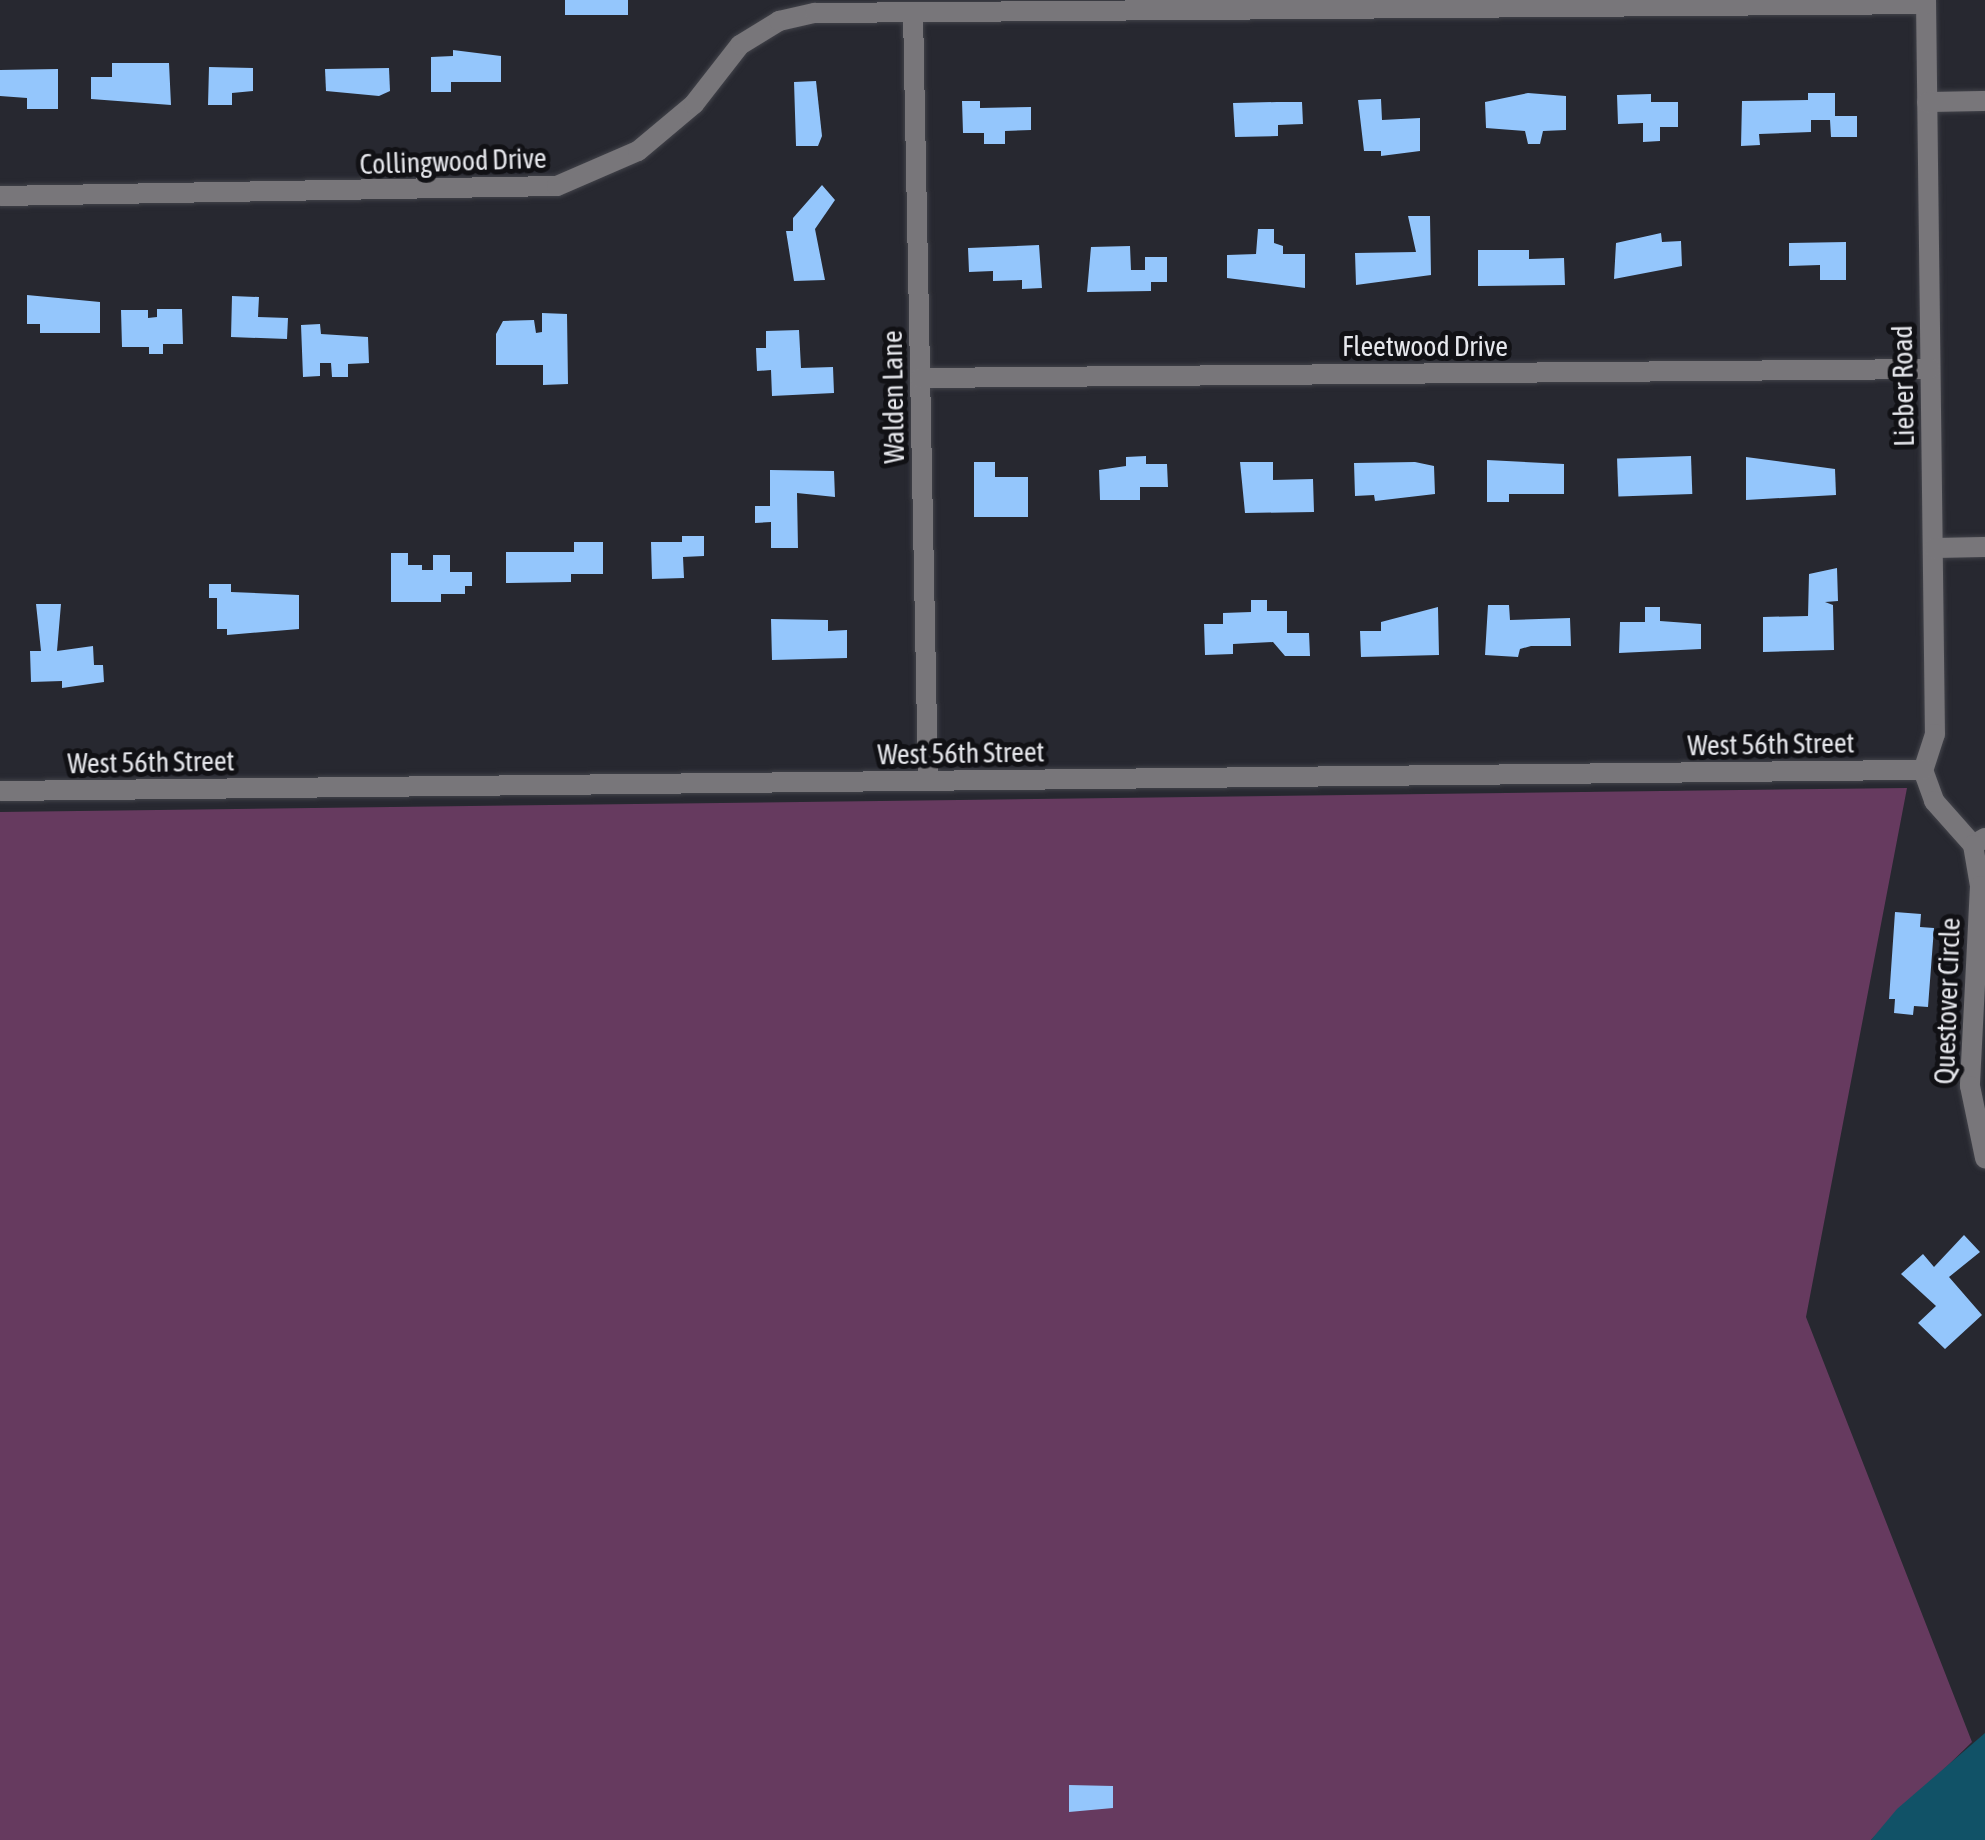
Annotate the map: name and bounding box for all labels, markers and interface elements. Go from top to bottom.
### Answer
street label: Collingwood Drive [359,141,547,181]
street label: Lieber Road [1885,325,1921,447]
street label: Fleetwood Drive [1342,329,1508,363]
street label: Walden Lane [875,330,911,464]
street label: West 56th Street [1687,726,1855,762]
street label: West 56th Street [877,735,1045,771]
street label: West 56th Street [67,744,235,780]
street label: Questover Circle [1927,917,1967,1085]

